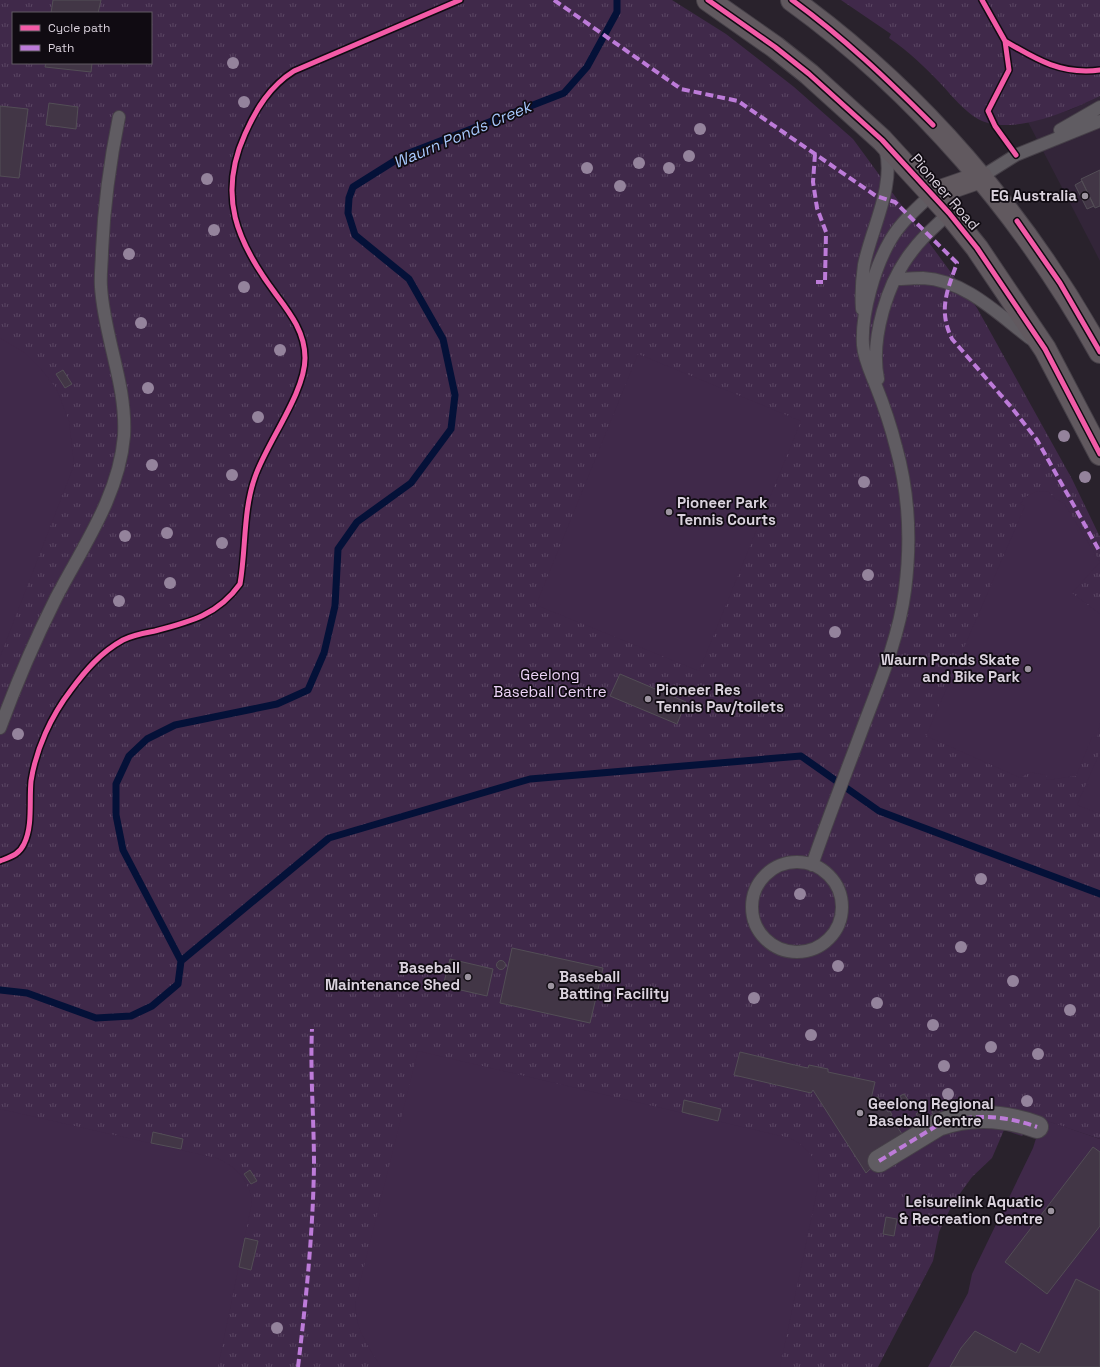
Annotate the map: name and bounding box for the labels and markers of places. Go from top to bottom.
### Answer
place label: EG Australia [991,186,1077,205]
marker: EG Australia [1080,191,1090,201]
place label: Pioneer Park Tennis Courts [677,493,776,529]
marker: Pioneer Park Tennis Courts [664,507,674,517]
place label: Waurn Ponds Skate and Bike Park [881,650,1021,686]
marker: Waurn Ponds Skate and Bike Park [1023,664,1033,674]
place label: Pioneer Res Tennis Pav/toilets [656,680,784,716]
marker: Pioneer Res Tennis Pav/toilets [643,694,653,704]
place label: Baseball Maintenance Shed [325,958,460,994]
place label: Baseball Batting Facility [559,967,669,1003]
marker: Baseball Maintenance Shed [463,972,473,982]
marker: Baseball Batting Facility [546,981,556,991]
place label: Geelong Regional Baseball Centre [868,1094,994,1130]
marker: Geelong Regional Baseball Centre [855,1108,865,1118]
place label: Leisurelink Aquatic & Recreation Centre [899,1192,1043,1228]
marker: Leisurelink Aquatic & Recreation Centre [1046,1206,1056,1216]

